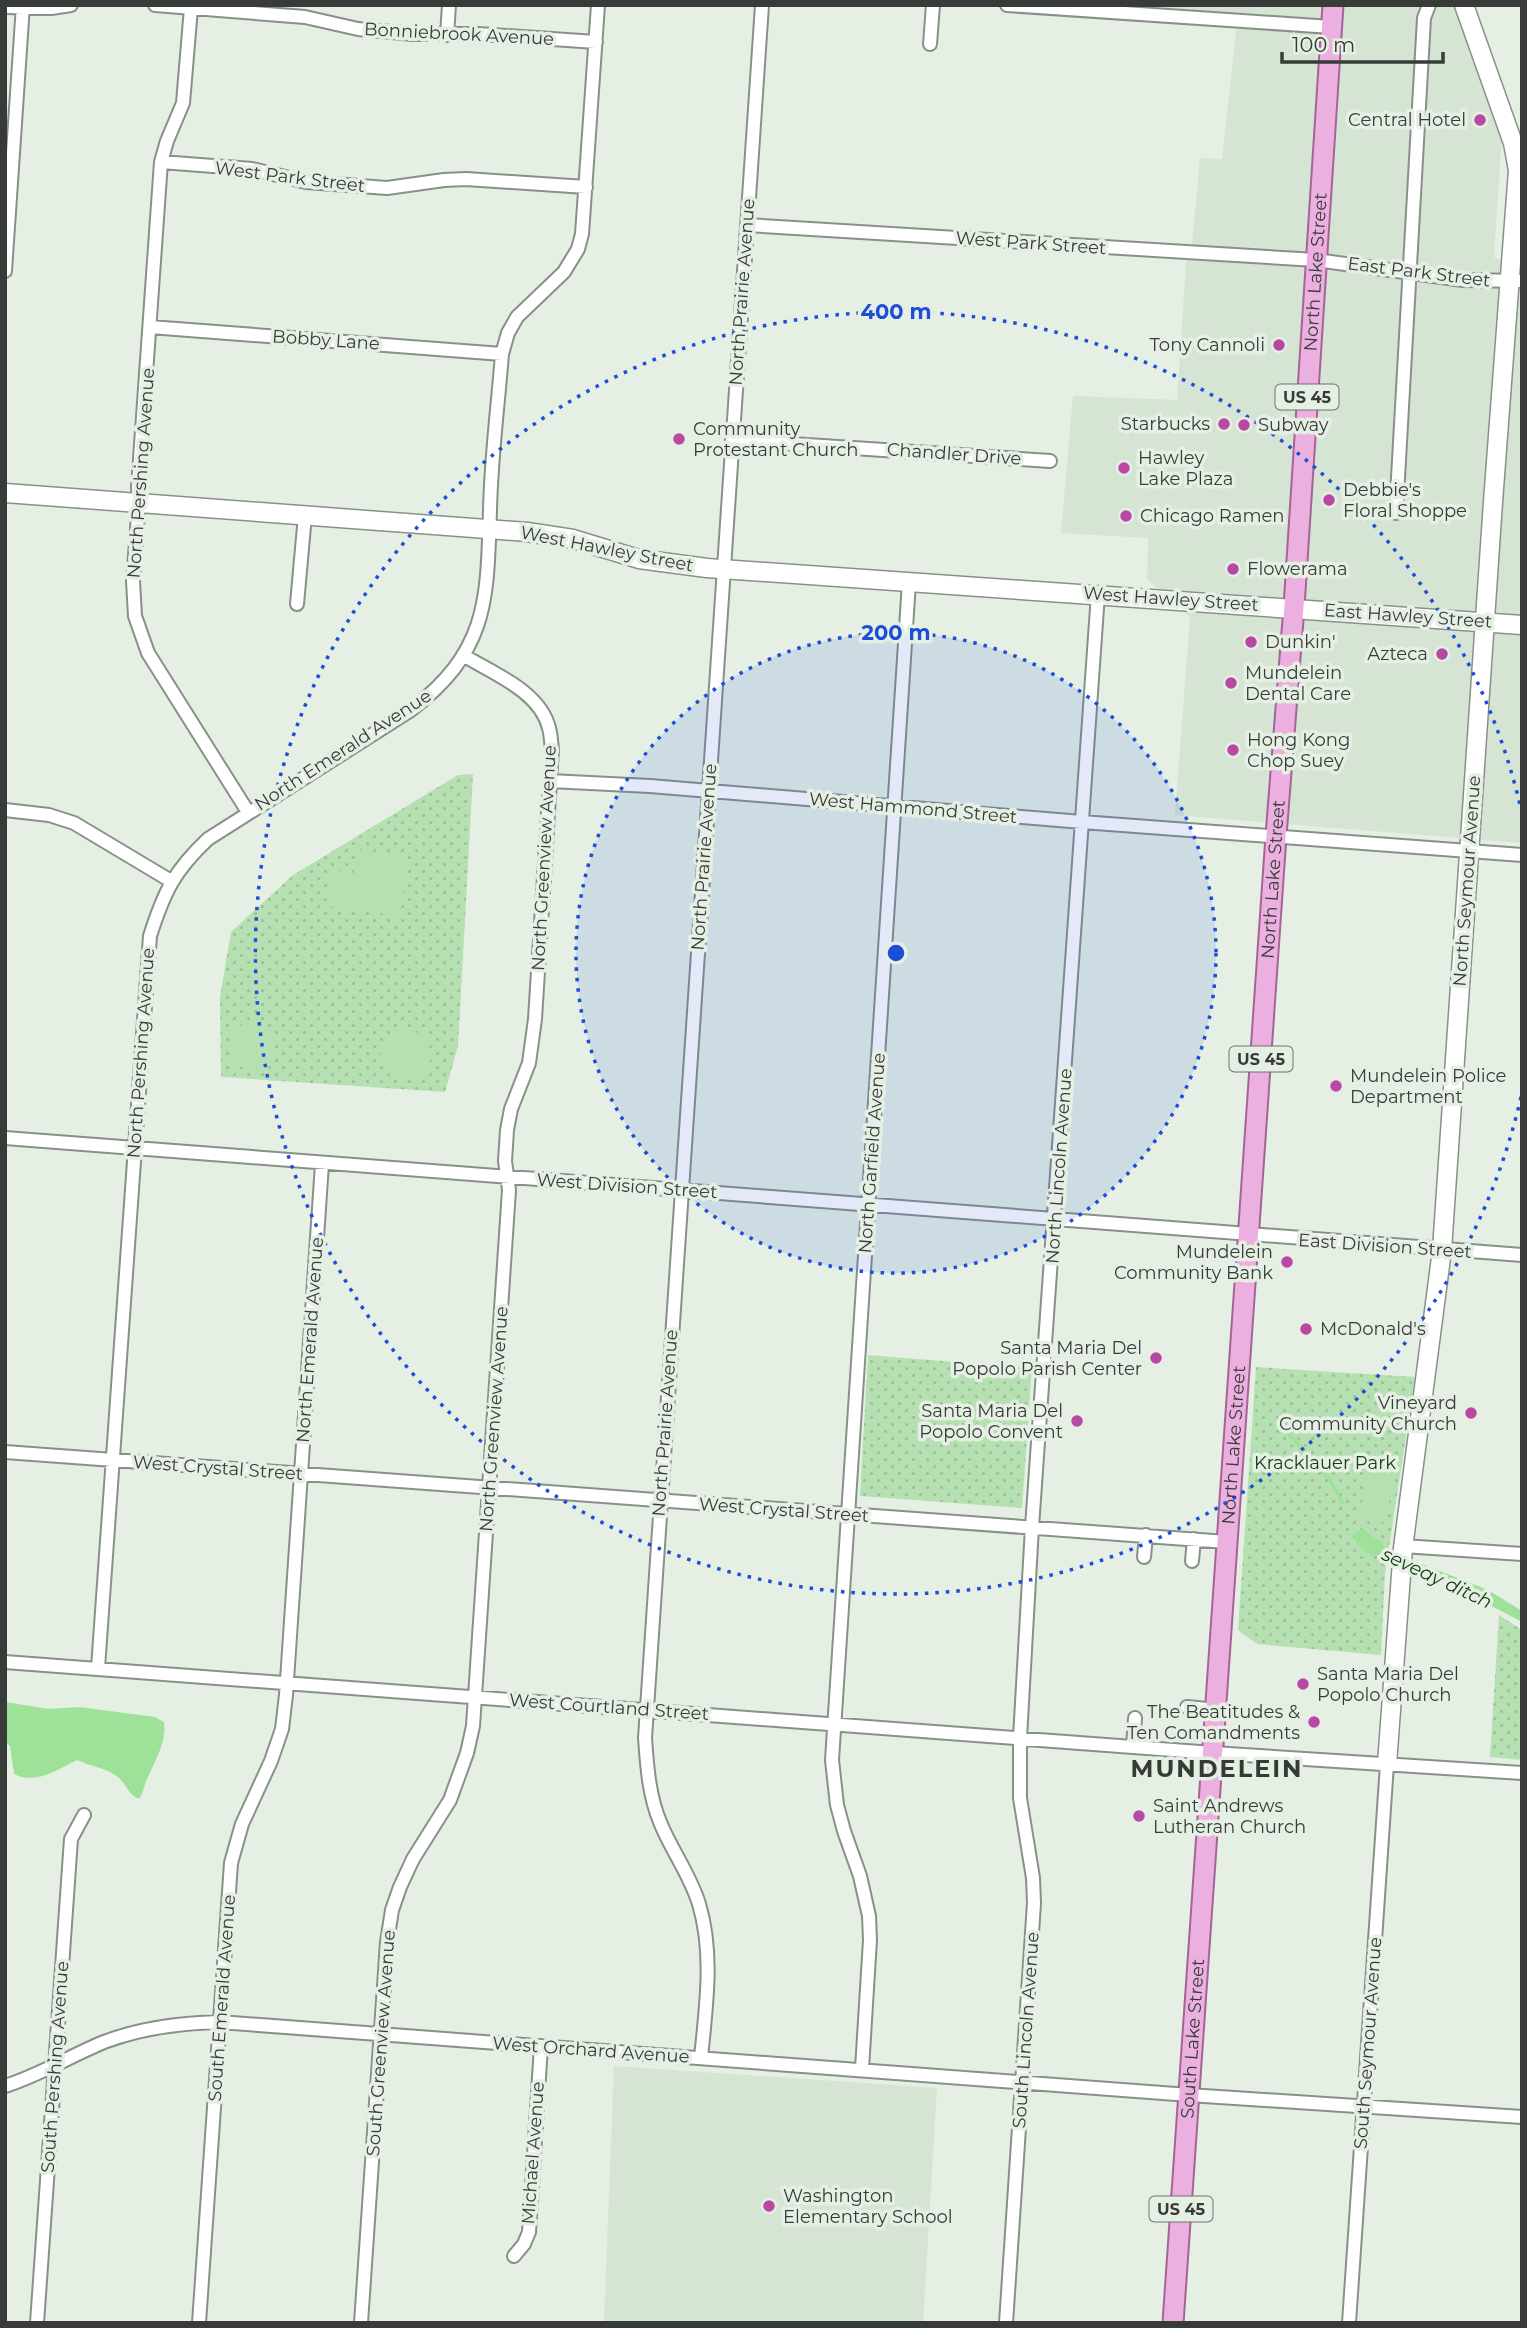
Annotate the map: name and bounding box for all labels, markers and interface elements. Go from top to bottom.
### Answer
street label: Bonniebrook Avenue [364,18,555,50]
scale bar [1282,21,1443,65]
text: 100 m [1292,32,1355,57]
place label: Central Hotel [1348,109,1466,131]
marker: Central Hotel [1472,112,1488,128]
street label: West Park Street [214,157,366,197]
street label: North Lake Street [1300,192,1332,352]
street label: North Prairie Avenue [724,198,760,386]
street label: West Park Street [955,227,1107,259]
street label: East Park Street [1346,252,1492,292]
text: 400 m [861,299,931,324]
street label: Bobby Lane [271,325,381,355]
place label: Tony Cannoli [1150,334,1265,356]
marker: Tony Cannoli [1271,337,1287,353]
street label: North Pershing Avenue [123,367,159,579]
road number: US 45 [1276,384,1338,410]
place label: Starbucks [1121,413,1210,435]
place label: Subway [1258,414,1329,436]
marker: Starbucks [1216,416,1232,432]
marker: Subway [1236,417,1252,433]
place label: Community Protestant Church [693,418,858,461]
marker: Community Protestant Church [671,431,687,447]
street label: Chandler Drive [886,438,1022,470]
place label: Hawley Lake Plaza [1138,447,1233,490]
marker: Hawley Lake Plaza [1116,460,1132,476]
place label: Debbie's Floral Shoppe [1343,479,1467,522]
marker: Debbie's Floral Shoppe [1321,492,1337,508]
place label: Chicago Ramen [1140,505,1285,527]
marker: Chicago Ramen [1118,508,1134,524]
street label: West Hawley Street [518,521,696,577]
place label: Flowerama [1247,558,1348,580]
marker: Flowerama [1225,561,1241,577]
street label: West Hawley Street [1082,582,1260,616]
street label: East Hawley Street [1323,599,1493,633]
text: 200 m [862,620,930,645]
place label: Dunkin' [1265,631,1336,653]
marker: Dunkin' [1243,634,1259,650]
place label: Azteca [1367,643,1428,665]
marker: Azteca [1434,646,1450,662]
place label: Mundelein Dental Care [1245,662,1351,705]
marker: Mundelein Dental Care [1223,675,1239,691]
street label: North Emerald Avenue [250,684,436,815]
place label: Hong Kong Chop Suey [1247,729,1350,772]
marker: Hong Kong Chop Suey [1225,742,1241,758]
street label: North Greenview Avenue [527,744,561,971]
street label: North Prairie Avenue [686,763,722,951]
street label: North Seymour Avenue [1449,775,1485,987]
street label: West Hammond Street [808,788,1018,828]
street label: North Lake Street [1257,799,1290,960]
centre of rings [884,941,908,965]
street label: North Pershing Avenue [123,947,159,1159]
road number: US 45 [1230,1046,1292,1072]
street label: North Garfield Avenue [854,1052,890,1254]
place label: Mundelein Police Department [1350,1065,1507,1108]
street label: North Lincoln Avenue [1041,1067,1077,1265]
marker: Mundelein Police Department [1328,1078,1344,1094]
street label: West Division Street [536,1169,718,1203]
street label: East Division Street [1298,1229,1472,1263]
street label: North Emerald Avenue [292,1236,328,1444]
place label: Mundelein Community Bank [1114,1241,1273,1284]
marker: Mundelein Community Bank [1279,1254,1295,1270]
street label: North Greenview Avenue [475,1305,513,1532]
place label: McDonald's [1320,1318,1426,1340]
marker: McDonald's [1298,1321,1314,1337]
street label: North Prairie Avenue [647,1329,683,1517]
place label: Santa Maria Del Popolo Parish Center [952,1337,1142,1380]
marker: Santa Maria Del Popolo Parish Center [1148,1350,1164,1366]
street label: North Lake Street [1217,1365,1250,1525]
place label: Vineyard Community Church [1279,1392,1457,1435]
place label: Santa Maria Del Popolo Convent [919,1400,1063,1443]
marker: Vineyard Community Church [1463,1405,1479,1421]
marker: Santa Maria Del Popolo Convent [1069,1413,1085,1429]
street label: West Crystal Street [132,1451,304,1485]
park label: Kracklauer Park [1254,1452,1396,1474]
street label: West Crystal Street [698,1493,870,1527]
water label: seveay ditch [1377,1542,1496,1614]
place label: Santa Maria Del Popolo Church [1317,1663,1459,1706]
marker: Santa Maria Del Popolo Church [1295,1676,1311,1692]
street label: West Courtland Street [508,1689,710,1725]
place label: The Beatitudes & Ten Comandments [1127,1701,1300,1744]
marker: The Beatitudes & Ten Comandments [1306,1714,1322,1730]
district label: MUNDELEIN [1130,1754,1304,1783]
place label: Saint Andrews Lutheran Church [1153,1795,1306,1838]
marker: Saint Andrews Lutheran Church [1131,1808,1147,1824]
street label: South Emerald Avenue [204,1894,240,2102]
street label: South Greenview Avenue [362,1929,400,2157]
street label: South Lincoln Avenue [1008,1931,1044,2129]
street label: South Seymour Avenue [1350,1936,1386,2150]
street label: South Lake Street [1176,1958,1209,2119]
street label: South Pershing Avenue [37,1960,73,2174]
street label: West Orchard Avenue [492,2032,690,2068]
street label: Michael Avenue [517,2081,549,2225]
place label: Washington Elementary School [783,2185,953,2228]
road number: US 45 [1150,2196,1212,2222]
marker: Washington Elementary School [761,2198,777,2214]

